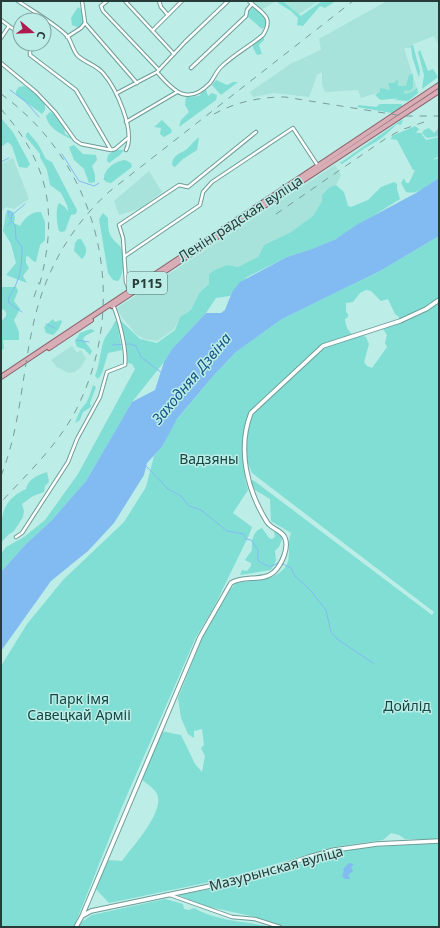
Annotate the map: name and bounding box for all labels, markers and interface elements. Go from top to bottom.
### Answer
north arrow [12,12,52,52]
text: С [34,30,50,41]
street label: Ленінградская вуліца [174,171,306,265]
road number: Р115 [127,272,167,294]
water label: Заходняя Дзвіна [146,328,235,429]
park label: Вадзяны [179,449,239,468]
park label: Парк імя Савецкай Арміі [27,689,131,724]
park label: Дойлід [383,696,431,715]
street label: Мазурынская вуліца [207,841,345,895]

